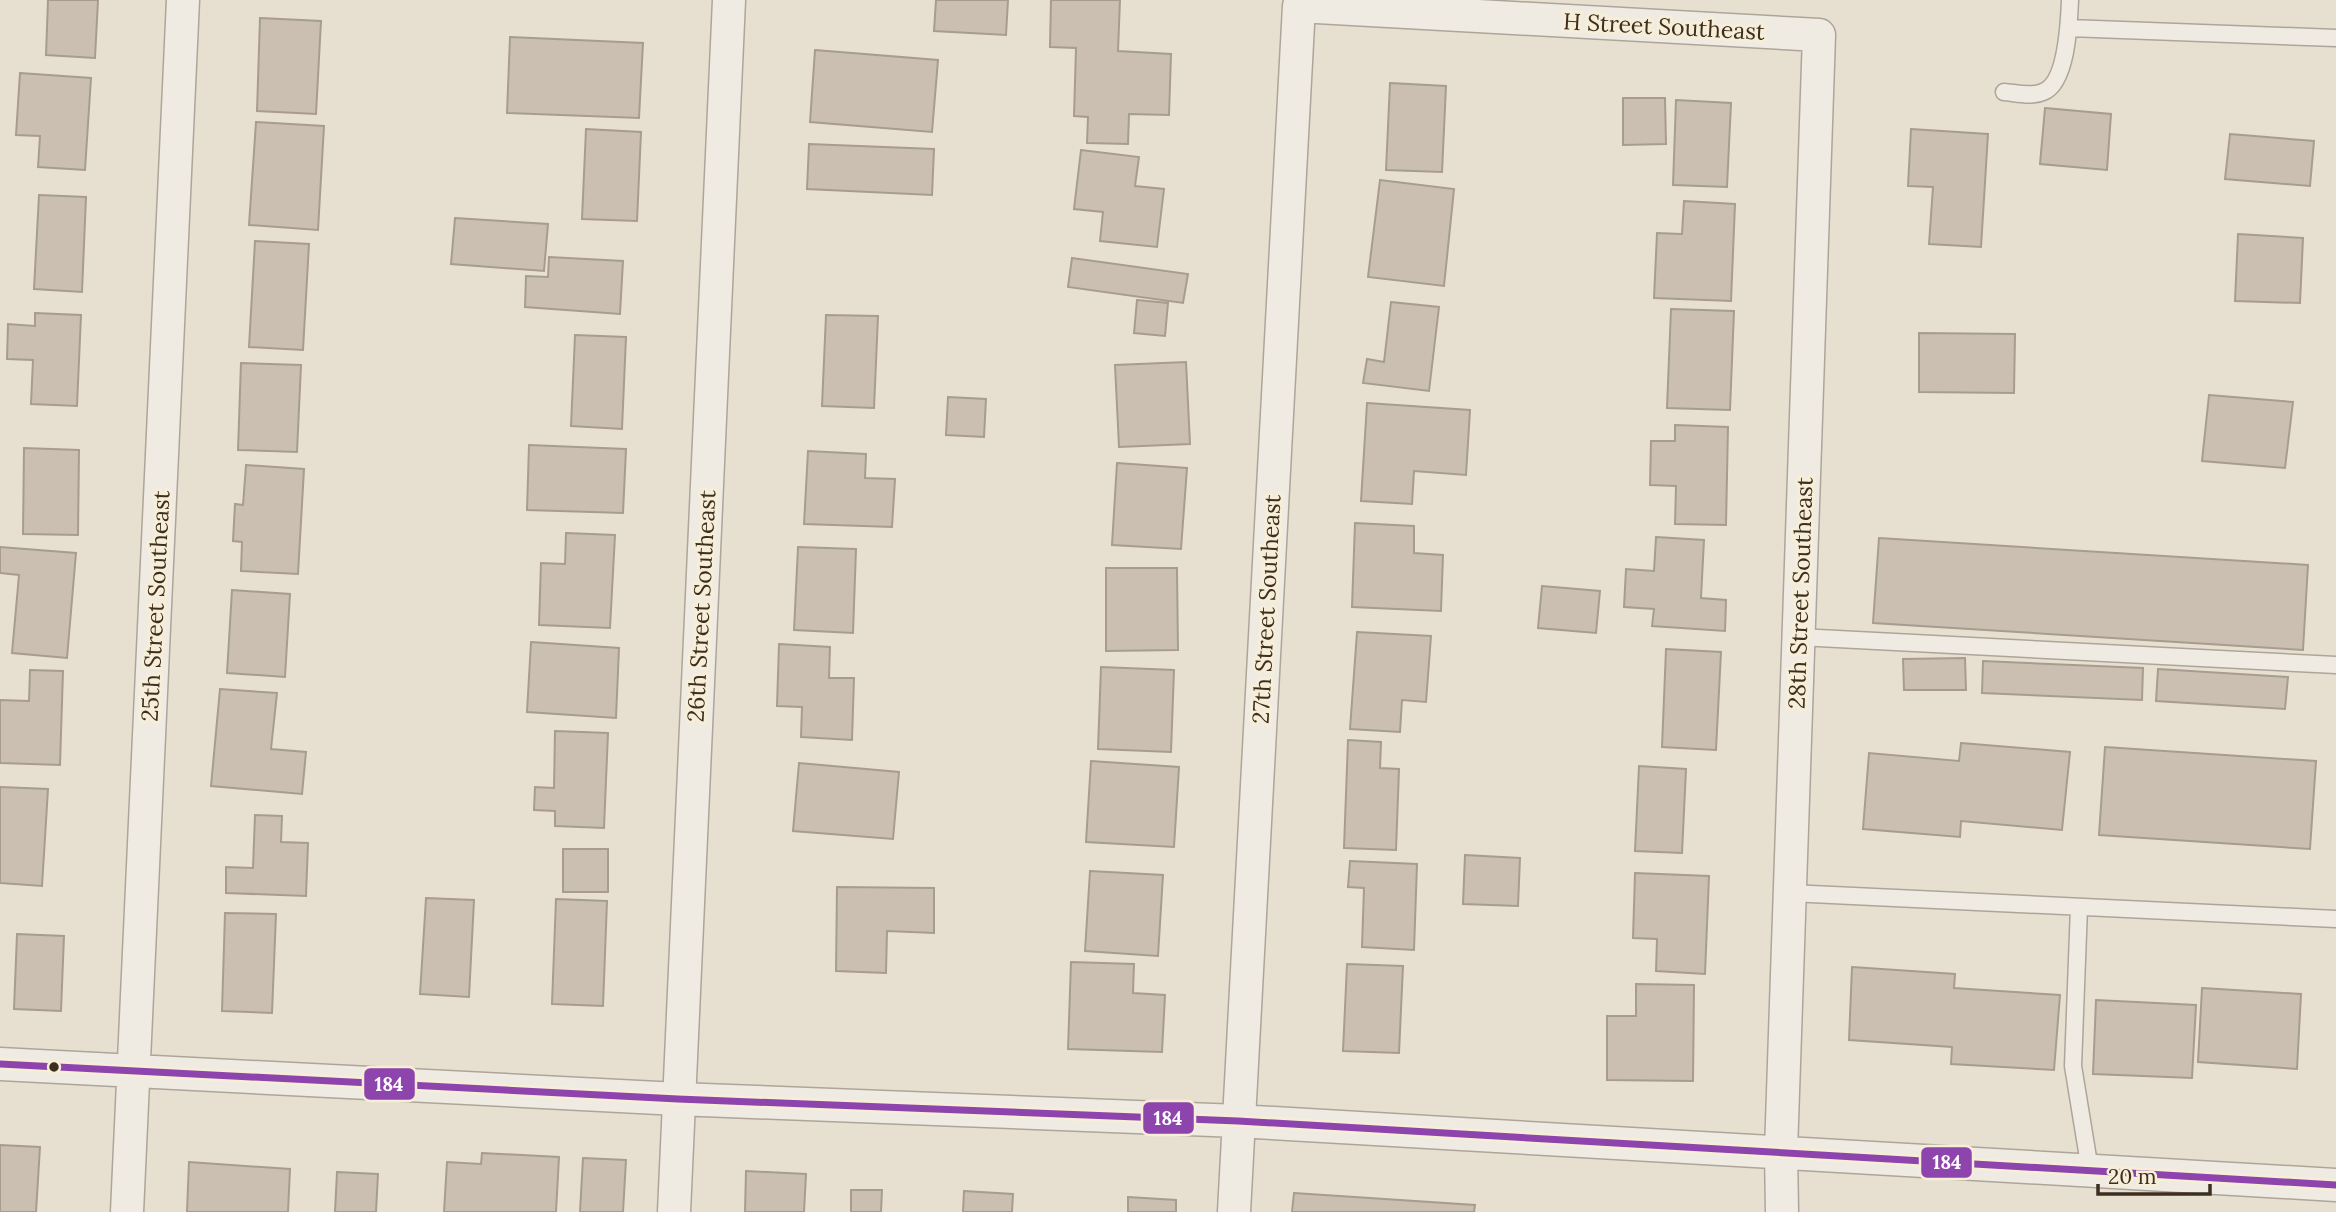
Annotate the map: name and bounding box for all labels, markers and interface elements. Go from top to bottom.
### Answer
street label: H Street Southeast [1562,6,1766,46]
street label: 28th Street Southeast [1781,476,1819,709]
street label: 26th Street Southeast [680,489,722,723]
street label: 25th Street Southeast [134,490,176,722]
street label: 27th Street Southeast [1246,493,1286,724]
unlabelled marker [47,1060,61,1074]
line badge: 184 [363,1067,416,1101]
text: 184 [375,1072,403,1096]
line badge: 184 [1142,1101,1195,1135]
text: 184 [1154,1106,1182,1130]
line badge: 184 [1920,1146,1973,1179]
text: 184 [1933,1150,1961,1174]
scale bar [2098,1152,2210,1196]
text: 20 m [2108,1163,2157,1190]

